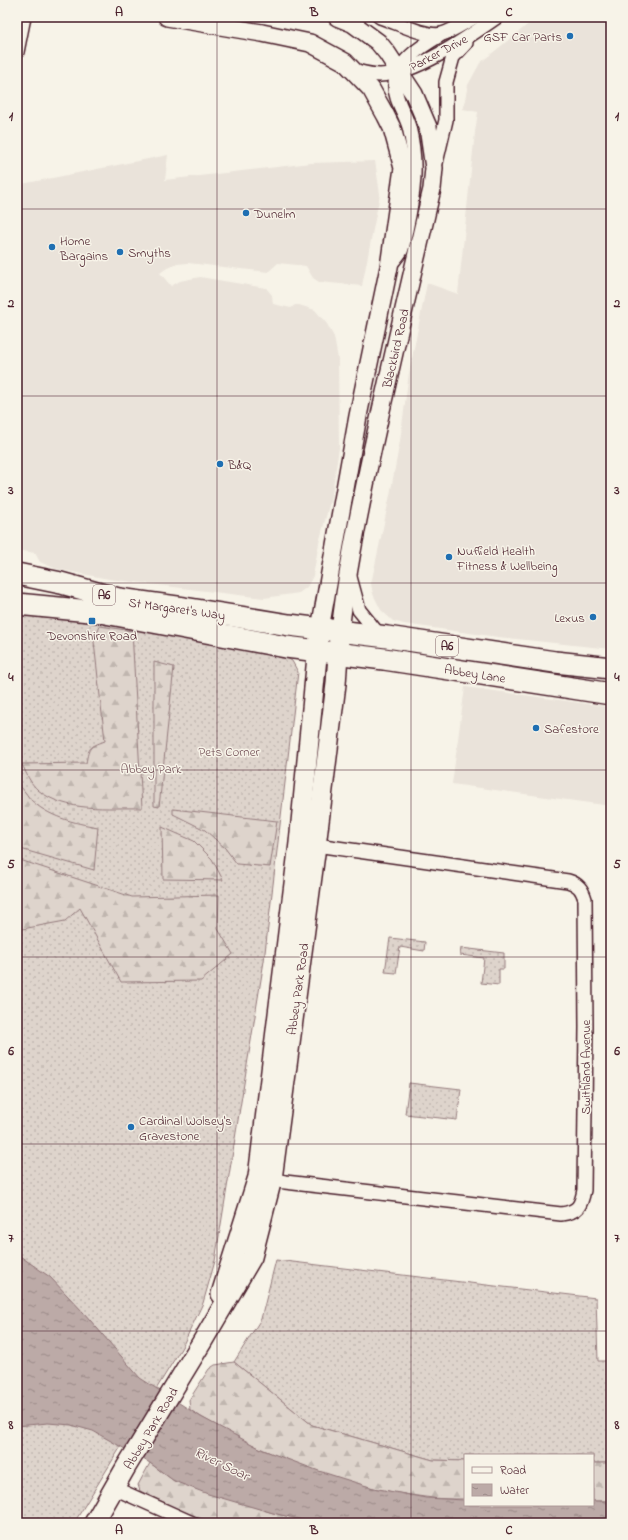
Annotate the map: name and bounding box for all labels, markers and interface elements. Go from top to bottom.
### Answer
text: A [115,3,123,22]
text: B [309,3,319,22]
text: C [505,3,513,22]
place label: GSF Car Parts [484,28,562,47]
street label: Parker Drive [406,30,471,77]
marker: GSF Car Parts [565,31,575,41]
text: 1 [9,107,14,126]
text: 1 [615,107,620,126]
place label: Dunelm [253,205,295,224]
marker: Dunelm [241,208,251,218]
place label: Home Bargains [59,232,108,267]
marker: Home Bargains [47,242,57,252]
place label: Smyths [128,244,171,264]
marker: Smyths [115,247,125,257]
text: 2 [7,294,15,313]
text: 2 [613,294,621,313]
street label: Blackbird Road [378,306,415,391]
place label: B&Q [227,456,252,475]
marker: B&Q [215,459,225,469]
text: 3 [7,481,14,500]
text: 3 [613,481,620,500]
place label: Nuffield Health Fitness & Wellbeing [456,542,558,577]
marker: Nuffield Health Fitness & Wellbeing [444,552,454,562]
road number: A6 [93,585,115,605]
street label: St Margaret's Way [127,593,226,627]
place label: Lexus [555,609,585,628]
marker: Lexus [588,612,598,622]
marker: Devonshire Road [87,616,97,626]
place label: Devonshire Road [46,627,138,646]
road number: A6 [436,636,458,656]
street label: Abbey Lane [443,660,507,690]
text: 4 [7,668,14,687]
text: 4 [613,668,620,687]
place label: Safestore [544,720,599,739]
marker: Safestore [531,723,541,733]
park label: Pets Corner [199,743,260,762]
park label: Abbey Park [120,760,182,780]
text: 5 [7,855,15,874]
text: 5 [613,855,621,874]
street label: Abbey Park Road [283,941,315,1037]
street label: Swithland Avenue [577,1019,596,1114]
text: 6 [7,1042,14,1061]
text: 6 [613,1042,620,1061]
place label: Cardinal Wolsey's Gravestone [139,1112,232,1146]
marker: Cardinal Wolsey's Gravestone [126,1122,136,1132]
text: 7 [8,1229,14,1248]
text: 7 [614,1229,620,1248]
street label: Abbey Park Road [119,1384,185,1474]
text: 8 [8,1416,14,1435]
text: 8 [614,1416,620,1435]
water label: River Soar [191,1442,254,1487]
legend [464,1454,594,1506]
text: Road [500,1462,526,1480]
text: Water [500,1482,529,1500]
text: A [115,1521,123,1540]
text: B [309,1521,319,1540]
text: C [505,1521,513,1540]

